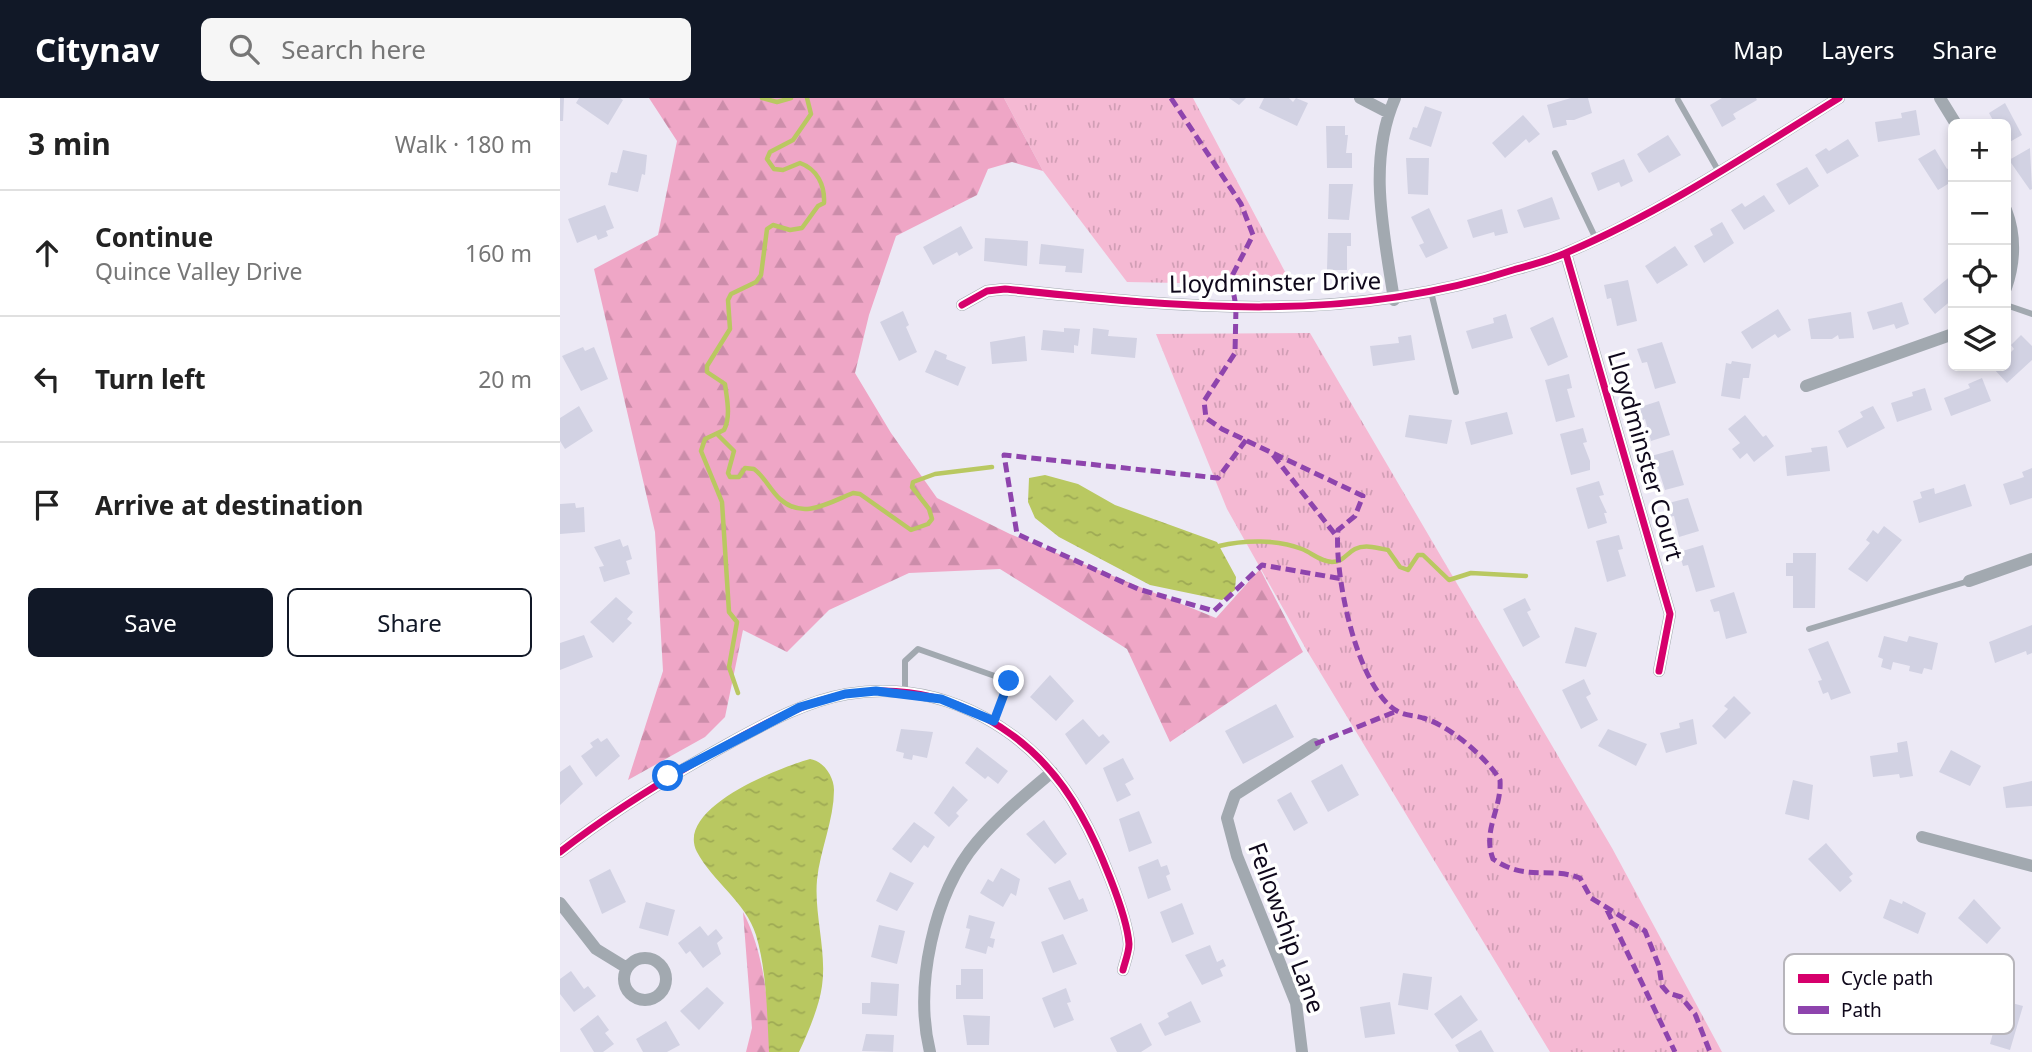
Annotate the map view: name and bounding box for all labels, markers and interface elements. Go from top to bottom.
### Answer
search box [201,18,691,81]
text: Citynav [35,27,159,72]
icon: search [225,30,263,68]
text: Search here [281,31,426,67]
text: Map [1733,33,1783,66]
text: Layers [1821,33,1895,66]
text: Share [1933,33,1997,66]
map controls [1948,119,2011,371]
button: + [1948,119,2011,182]
text: 3 min [28,123,111,164]
text: Walk · 180 m [395,128,532,160]
button: − [1948,182,2011,245]
text: Continue [95,219,213,255]
icon: ahead [28,234,66,272]
text: 160 m [465,237,532,269]
button: locate [1948,245,2011,308]
text: Quince Valley Drive [95,255,303,287]
street label: Lloydminster Drive [1168,263,1381,300]
button: layers [1948,308,2011,371]
street label: Lloydminster Court [1601,347,1692,564]
icon: left [28,360,66,398]
text: Turn left [95,361,206,397]
text: 20 m [478,363,532,395]
icon: arrive [28,486,66,524]
text: Arrive at destination [95,487,364,523]
button: Save [28,588,273,657]
button: Share [287,588,532,657]
route end [993,665,1024,696]
route start [652,760,683,791]
street label: Fellowship Lane [1241,838,1334,1017]
legend [1784,954,2014,1034]
text: Cycle path [1841,965,1933,991]
text: Path [1841,997,1882,1023]

